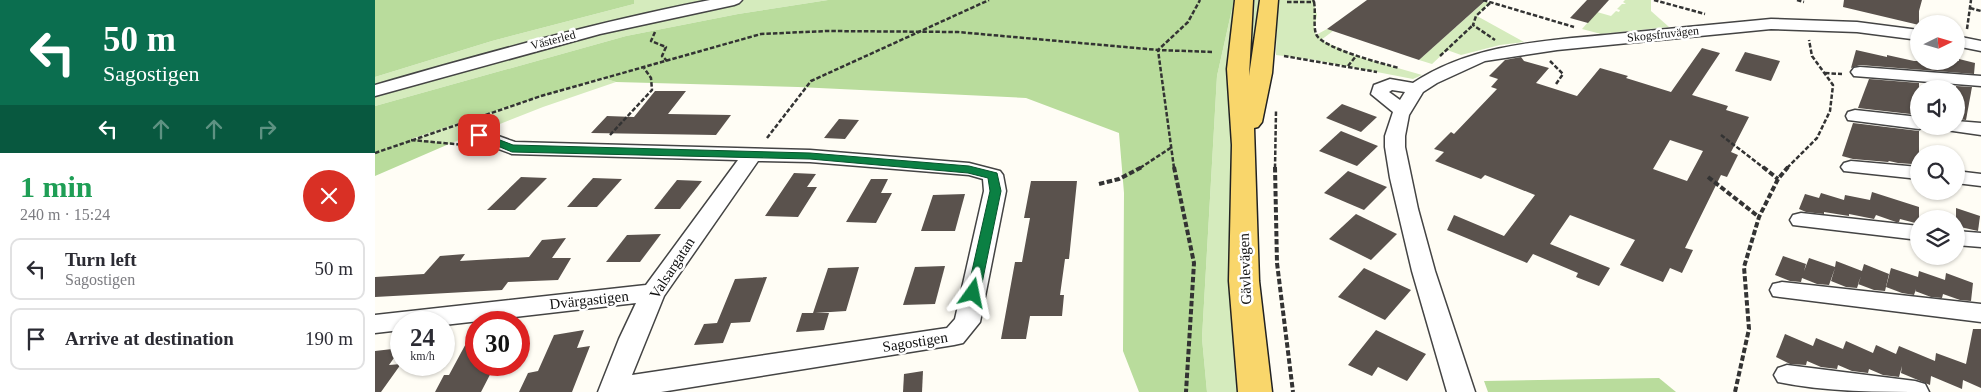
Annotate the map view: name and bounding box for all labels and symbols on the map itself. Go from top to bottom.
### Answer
north arrow [1910,15,1965,70]
street label: Skogsfruvägen [1626,23,1700,45]
street label: Västerled [529,27,577,53]
pin [458,114,500,156]
street label: Gävlevägen [1236,232,1254,305]
street label: Valsargatan [646,234,698,302]
position arrow [946,266,998,318]
street label: Dvärgastigen [549,288,630,312]
speed limit sign: 30 [465,311,530,376]
street label: Sagostigen [881,329,949,355]

